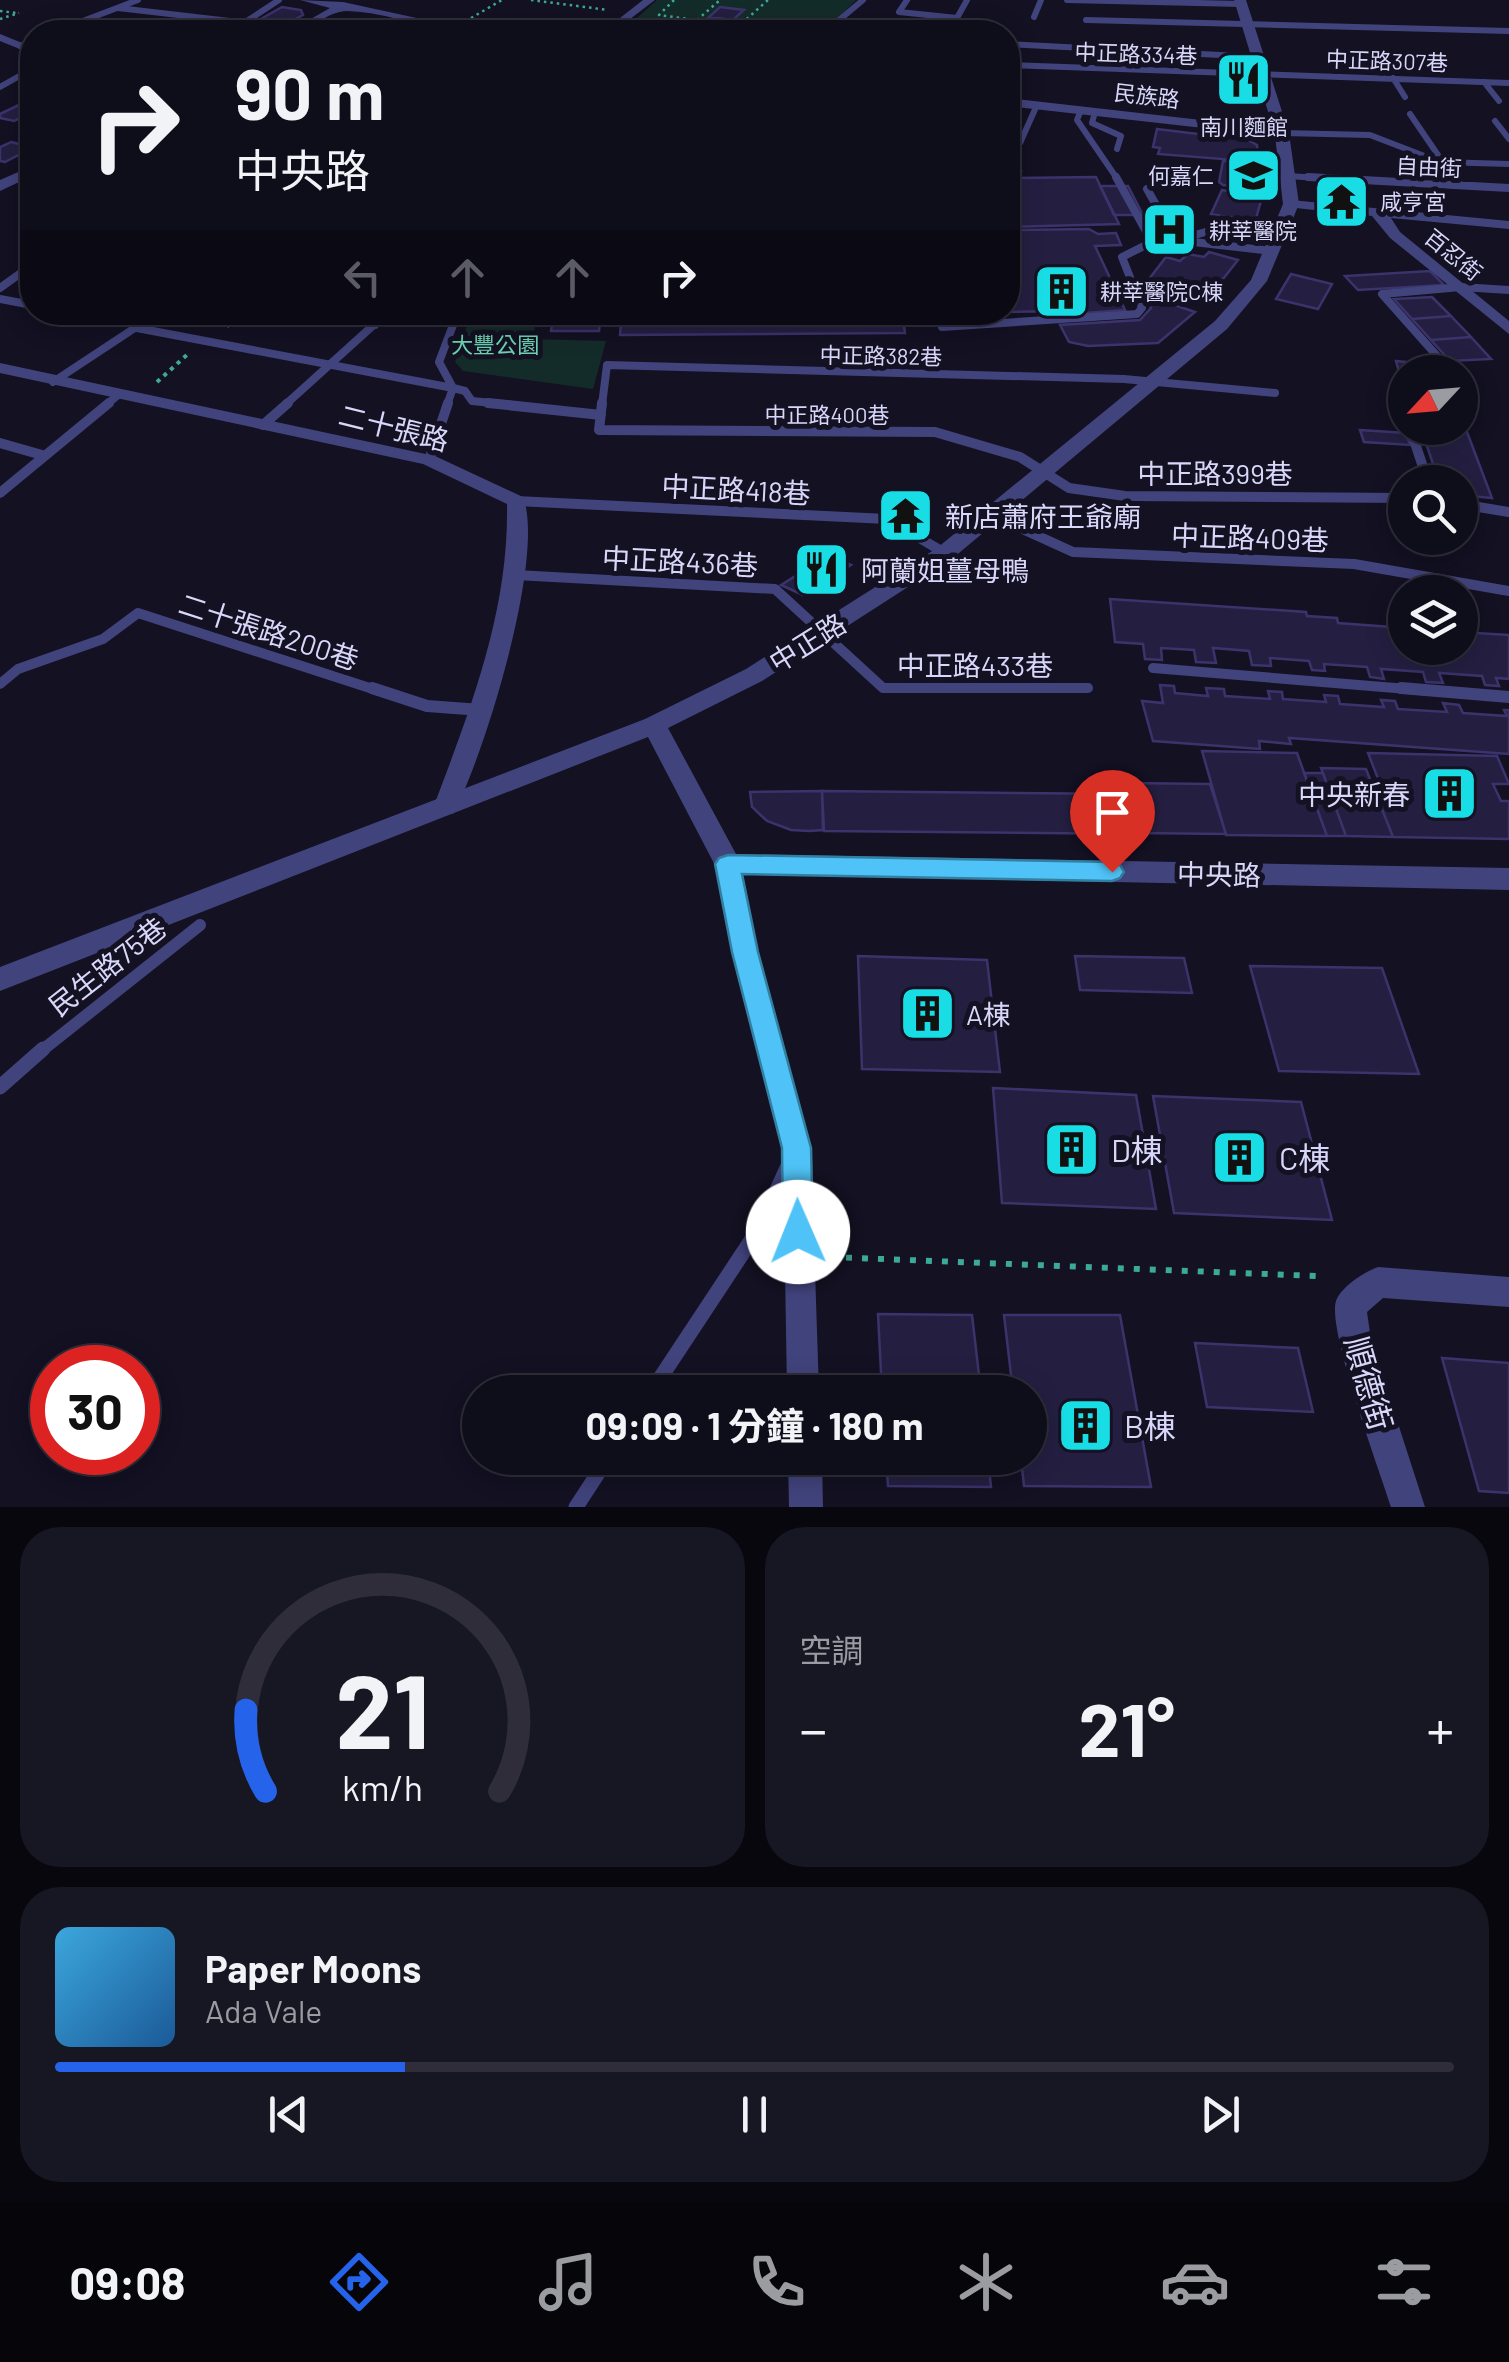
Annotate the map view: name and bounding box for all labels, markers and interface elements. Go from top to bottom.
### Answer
street label: 中正路334巷 [1074,38,1198,68]
street label: 中正路307巷 [1325,45,1449,75]
restaurant icon: 南川麵館 [1214,49,1274,109]
text: 90 m [235,50,385,134]
icon: right [70,60,200,190]
street label: 民族路 [1113,78,1181,112]
place label: 南川麵館 [1200,113,1288,139]
text: 中央路 [235,142,370,196]
school or university icon: 何嘉仁 [1223,145,1283,205]
street label: 自由街 [1395,151,1463,181]
place label: 何嘉仁 [1148,162,1214,188]
temple icon: 咸亨宮 [1311,171,1371,231]
place label: 咸亨宮 [1380,188,1446,214]
hospital icon: 耕莘醫院 [1140,200,1200,260]
place label: 耕莘醫院 [1209,217,1297,243]
street label: 百忍街 [1420,223,1488,285]
icon: left [335,250,390,305]
icon: ahead [440,250,495,305]
icon: ahead [545,250,600,305]
icon: right [650,250,705,305]
building icon: 耕莘醫院C棟 [1031,261,1091,321]
place label: 耕莘醫院C棟 [1100,278,1223,304]
park label: 大豐公園 [451,331,539,357]
street label: 中正路382巷 [819,341,943,369]
north arrow [1388,355,1478,445]
map controls [1388,355,1478,665]
street label: 二十張路 [336,397,452,457]
street label: 中正路400巷 [765,401,889,427]
street label: 中正路399巷 [1137,456,1293,490]
button: search [1388,465,1478,555]
street label: 中正路418巷 [661,468,811,510]
temple icon: 新店蕭府王爺廟 [876,486,936,546]
place label: 新店蕭府王爺廟 [945,499,1141,533]
street label: 中正路409巷 [1171,517,1329,557]
street label: 中正路436巷 [601,540,759,582]
restaurant icon: 阿蘭姐薑母鴨 [792,540,852,600]
place label: 阿蘭姐薑母鴨 [861,553,1029,587]
button: layers [1388,575,1478,665]
street label: 二十張路200巷 [175,586,363,676]
street label: 中正路 [762,605,852,679]
street label: 中正路433巷 [897,648,1053,682]
building icon: 中央新春 [1419,764,1479,824]
pin [1070,770,1155,873]
place label: 中央新春 [1298,777,1410,811]
icon: arrive [1085,785,1140,840]
street label: 中央路 [1177,856,1261,892]
street label: 民生路75巷 [42,910,172,1022]
building icon: A棟 [897,984,957,1044]
place label: A棟 [966,997,1011,1031]
building icon: D棟 [1042,1119,1102,1179]
building icon: C棟 [1210,1127,1270,1187]
place label: D棟 [1111,1130,1163,1168]
place label: C棟 [1279,1138,1330,1176]
position arrow [746,1180,850,1284]
street label: 順德街 [1339,1332,1401,1434]
speed limit sign: 30 [30,1345,160,1475]
building icon: B棟 [1055,1395,1115,1455]
text: 09:09 · 1 分鐘 · 180 m [586,1402,923,1448]
place label: B棟 [1124,1406,1176,1444]
text: 空調 [800,1630,864,1668]
text: 21 [335,1645,429,1770]
text: 21° [1079,1682,1175,1772]
text: − [800,1695,827,1761]
text: + [1426,1695,1454,1761]
text: km/h [342,1765,423,1808]
text: Paper Moons [205,1945,421,1991]
text: Ada Vale [205,1991,322,2029]
icon: previous [261,2087,316,2142]
icon: pause [727,2087,782,2142]
icon: next [1193,2087,1248,2142]
icon: directions [324,2247,394,2317]
icon: music [533,2247,603,2317]
icon: phone [742,2247,812,2317]
icon: climate [951,2247,1021,2317]
icon: car [1160,2247,1230,2317]
icon: filters [1369,2247,1439,2317]
text: 09:08 [70,2255,185,2309]

